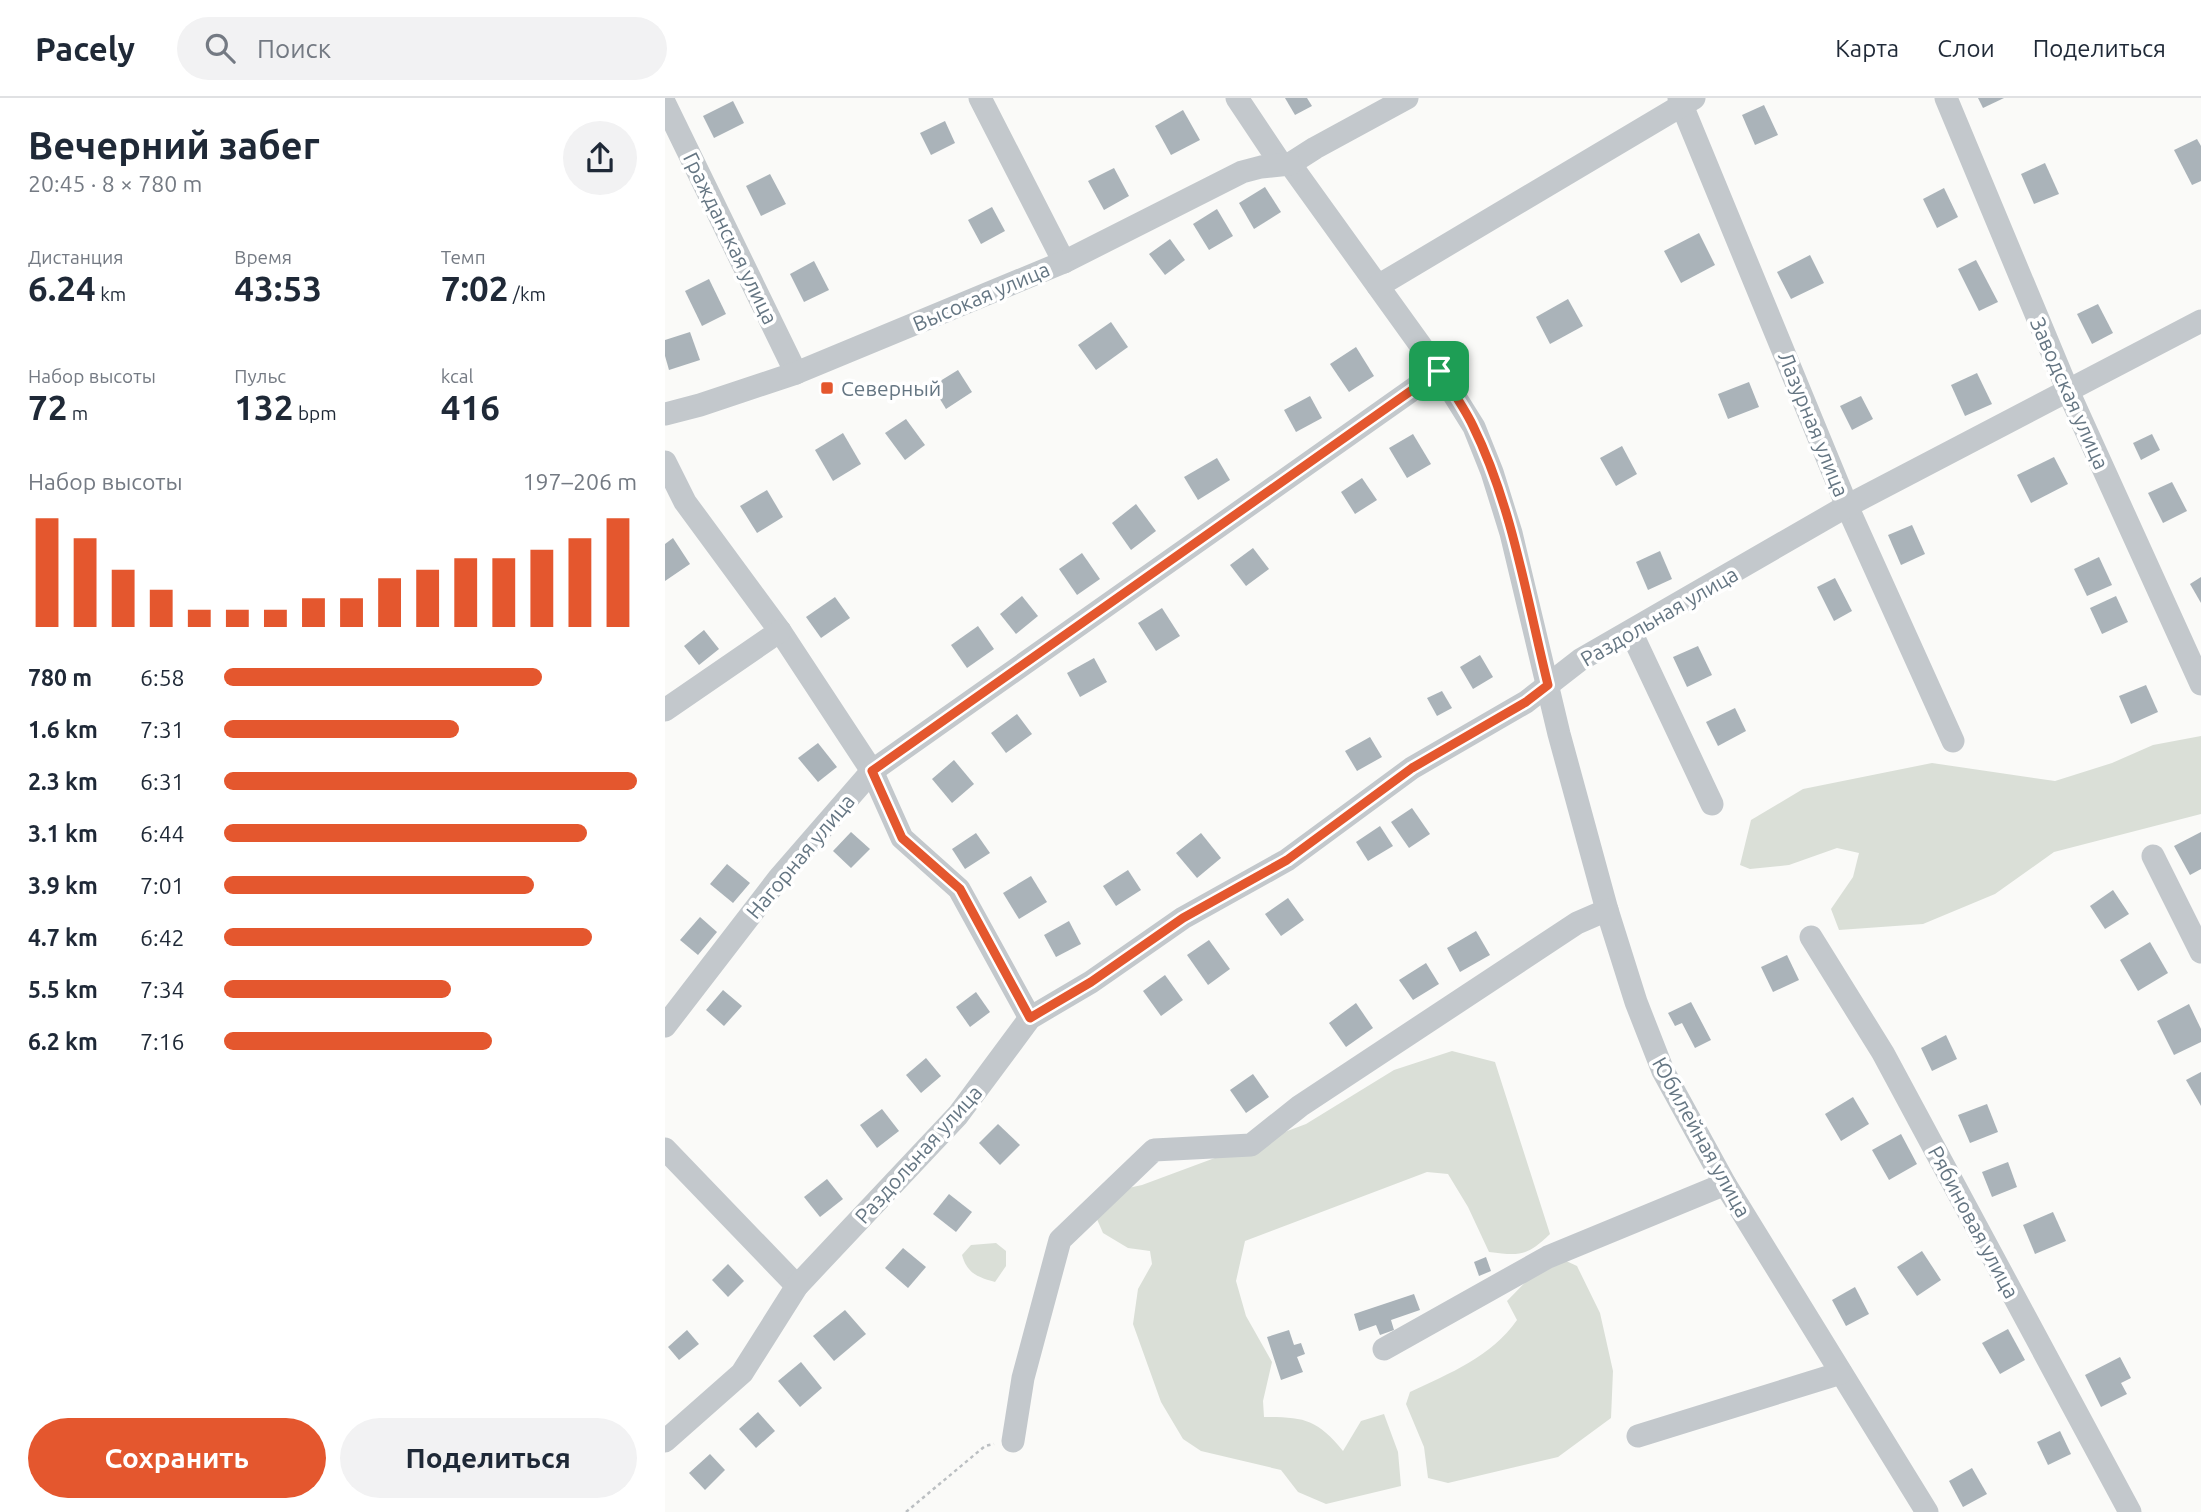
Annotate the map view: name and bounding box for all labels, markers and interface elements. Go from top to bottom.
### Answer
search box [177,17,667,80]
icon: search [201,29,239,67]
text: Pacely [35,30,135,67]
text: Поиск [257,34,331,63]
text: Карта [1835,35,1899,62]
text: Слои [1937,35,1995,62]
text: Поделиться [2033,35,2166,62]
button: share [563,121,637,195]
text: Вечерний забег [28,124,320,166]
street label: Гражданская улица [679,148,783,328]
text: 20:45 · 8 × 780 m [28,171,202,196]
text: Дистанция [28,246,123,268]
text: Время [234,246,292,268]
text: Темп [441,246,486,268]
street label: Высокая улица [909,256,1053,336]
text: 6.24 [28,268,96,308]
text: 43:53 [234,268,322,308]
text: 7:02 [441,268,509,308]
text: km [96,283,126,305]
text: /km [509,283,546,305]
street label: Заводская улица [2026,313,2114,473]
pin [1409,341,1469,401]
street label: Лазурная улица [1774,348,1854,500]
icon: arrive [1420,352,1458,390]
text: Набор высоты [28,365,156,387]
text: Пульс [234,365,286,387]
text: kcal [441,365,473,387]
place label: Северный [841,376,941,400]
marker: Северный [819,380,835,396]
text: 72 [28,387,67,427]
text: 132 [234,387,294,427]
text: 416 [441,387,500,427]
text: m [67,402,88,424]
text: bpm [294,402,337,424]
text: Набор высоты [28,469,183,494]
text: 197–206 m [523,469,637,494]
street label: Раздольная улица [1576,561,1742,671]
text: 780 m [28,665,92,690]
text: 6:58 [140,665,185,690]
text: 1.6 km [28,717,98,742]
text: 7:31 [140,717,185,742]
text: 2.3 km [28,769,98,794]
text: 6:31 [140,769,185,794]
street label: Нагорная улица [741,789,859,923]
text: 3.1 km [28,821,98,846]
text: 6:44 [140,821,185,846]
text: 3.9 km [28,873,98,898]
text: 7:01 [140,873,185,898]
text: 4.7 km [28,925,98,950]
text: 6:42 [140,925,185,950]
text: 5.5 km [28,977,98,1002]
text: 7:34 [140,977,185,1002]
text: 6.2 km [28,1029,98,1054]
text: 7:16 [140,1029,185,1054]
street label: Юбилейная улица [1648,1053,1756,1221]
street label: Раздольная улица [850,1080,986,1228]
street label: Рябиновая улица [1924,1142,2024,1302]
button: Сохранить [28,1418,326,1498]
button: Поделиться [340,1418,637,1498]

